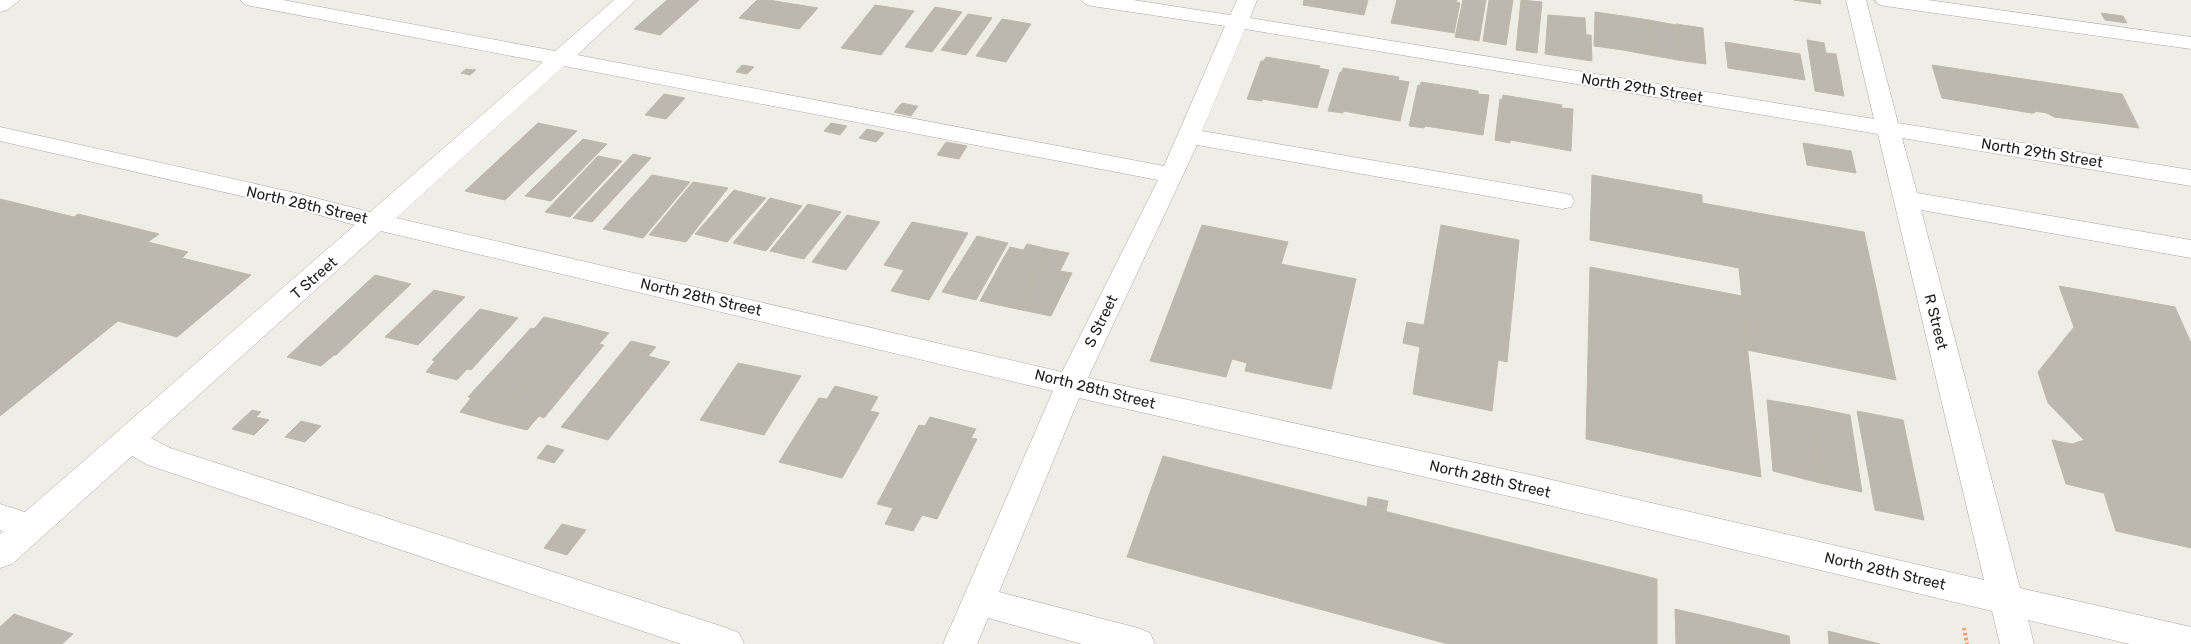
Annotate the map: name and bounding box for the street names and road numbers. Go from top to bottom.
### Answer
street label: North 29th Street [1580,69,1704,107]
street label: North 29th Street [1980,134,2104,172]
street label: North 28th Street [245,182,369,228]
street label: T Street [287,253,341,303]
street label: North 28th Street [639,274,763,320]
street label: S Street [1081,292,1122,350]
street label: R Street [1920,292,1952,352]
street label: North 28th Street [1033,365,1157,413]
street label: North 28th Street [1428,456,1552,502]
street label: North 28th Street [1823,548,1947,594]

